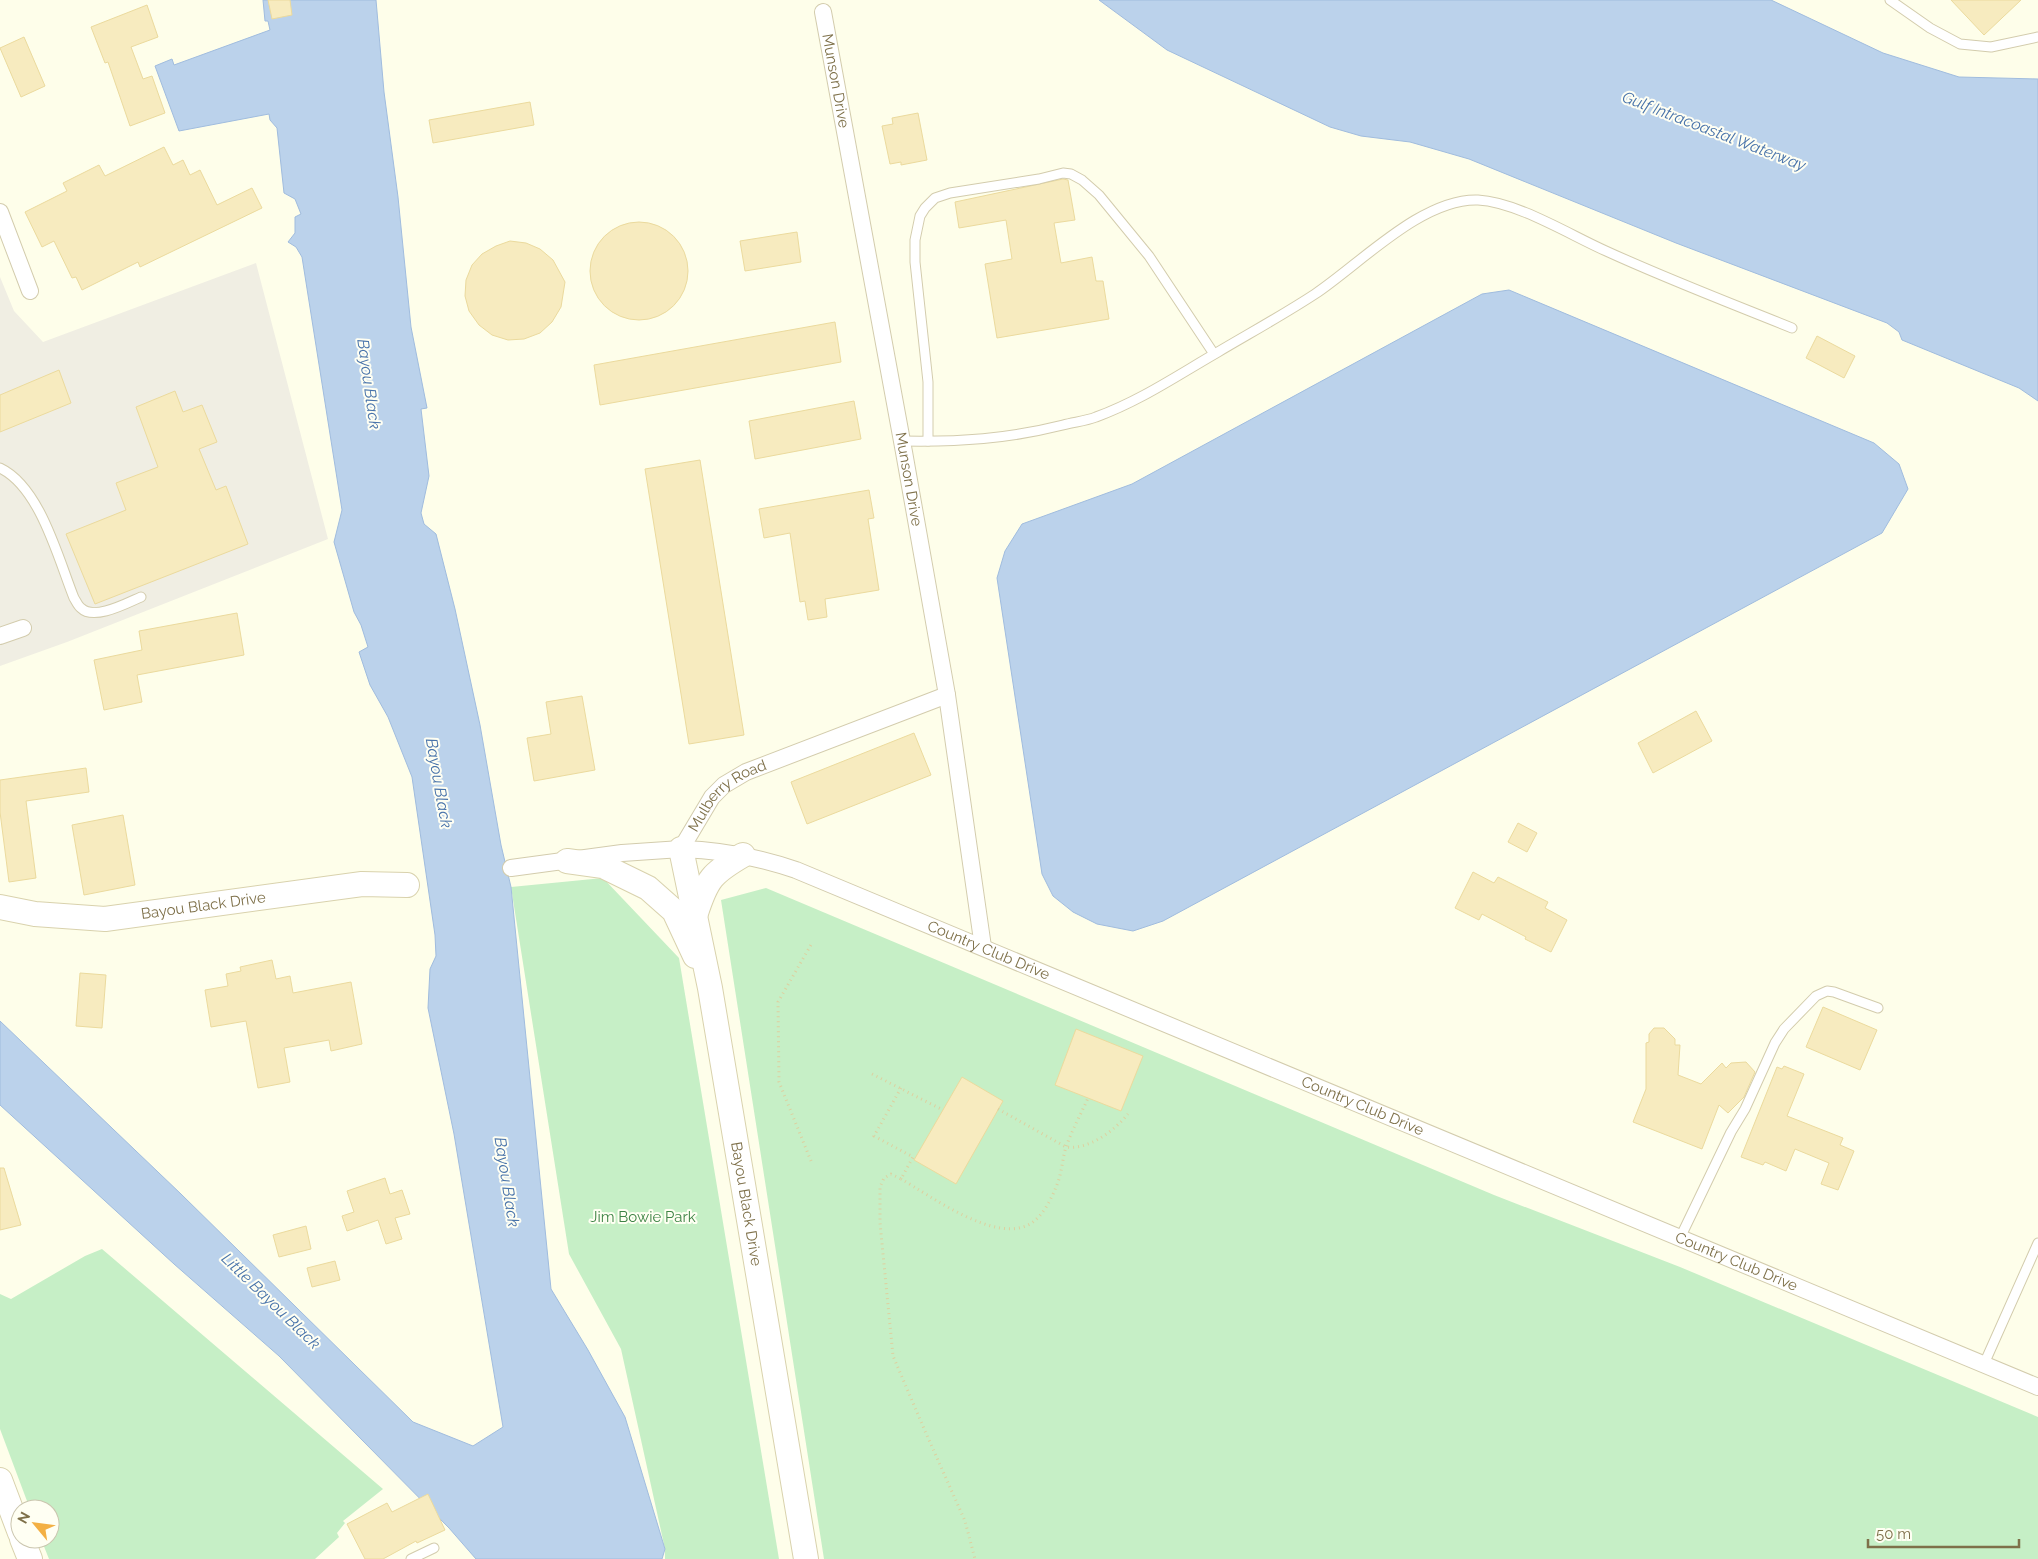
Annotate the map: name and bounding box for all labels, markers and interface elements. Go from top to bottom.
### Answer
street label: Munson Drive [818,32,853,130]
water label: Gulf Intracoastal Waterway [1619,87,1810,175]
water label: Bayou Black [353,338,385,431]
street label: Munson Drive [892,431,926,528]
water label: Bayou Black [422,737,456,830]
street label: Mulberry Road [684,756,769,835]
street label: Bayou Black Drive [140,888,267,923]
street label: Country Club Drive [925,917,1053,984]
street label: Country Club Drive [1299,1072,1427,1139]
water label: Bayou Black [491,1136,524,1229]
street label: Bayou Black Drive [727,1141,766,1268]
park label: Jim Bowie Park [590,1208,696,1226]
street label: Country Club Drive [1673,1228,1800,1295]
water label: Little Bayou Black [218,1249,325,1353]
north arrow [10,1499,60,1549]
text: N [14,1509,33,1526]
scale bar [1868,1516,2019,1548]
text: 50 m [1876,1525,1911,1543]

